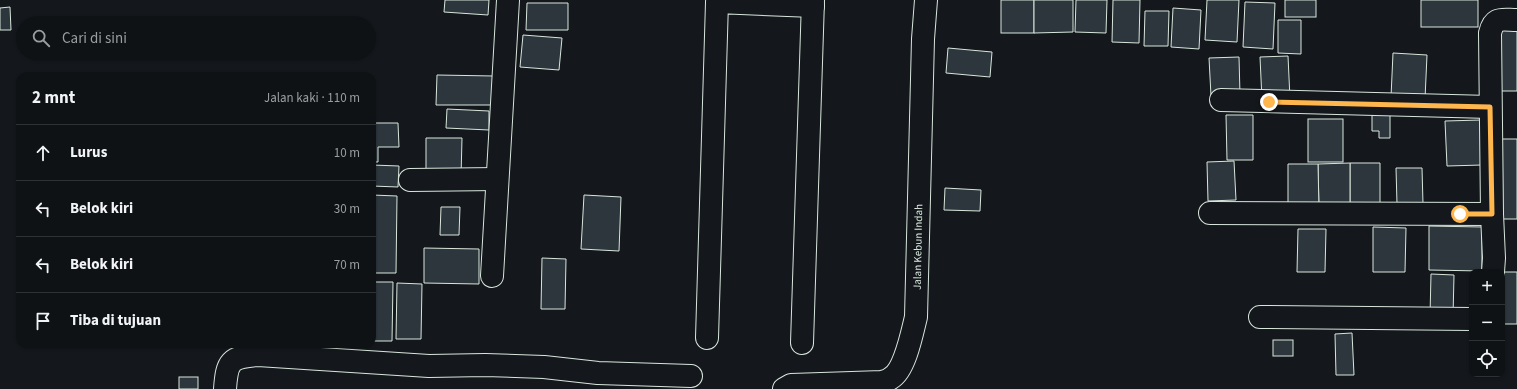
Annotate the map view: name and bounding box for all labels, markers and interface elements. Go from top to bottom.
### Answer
search box [16,16,376,60]
icon: search [30,27,52,49]
text: Cari di sini [62,28,127,49]
text: 2 mnt [32,86,75,110]
text: Jalan kaki · 110 m [264,89,360,107]
route end [1260,93,1278,111]
icon: ahead [32,142,54,164]
text: Lurus [70,142,107,163]
text: 10 m [334,144,360,162]
icon: left [32,198,54,220]
text: Belok kiri [70,198,133,219]
text: 30 m [334,200,360,218]
street label: Jalan Kebun Indah [910,204,926,290]
route start [1451,205,1469,223]
icon: left [32,254,54,276]
text: Belok kiri [70,254,133,275]
text: 70 m [334,256,360,274]
map controls [1469,269,1505,377]
button: + [1469,269,1505,305]
button: − [1469,305,1505,341]
icon: arrive [32,310,54,332]
text: Tiba di tujuan [70,310,161,331]
button: locate [1469,341,1505,377]

